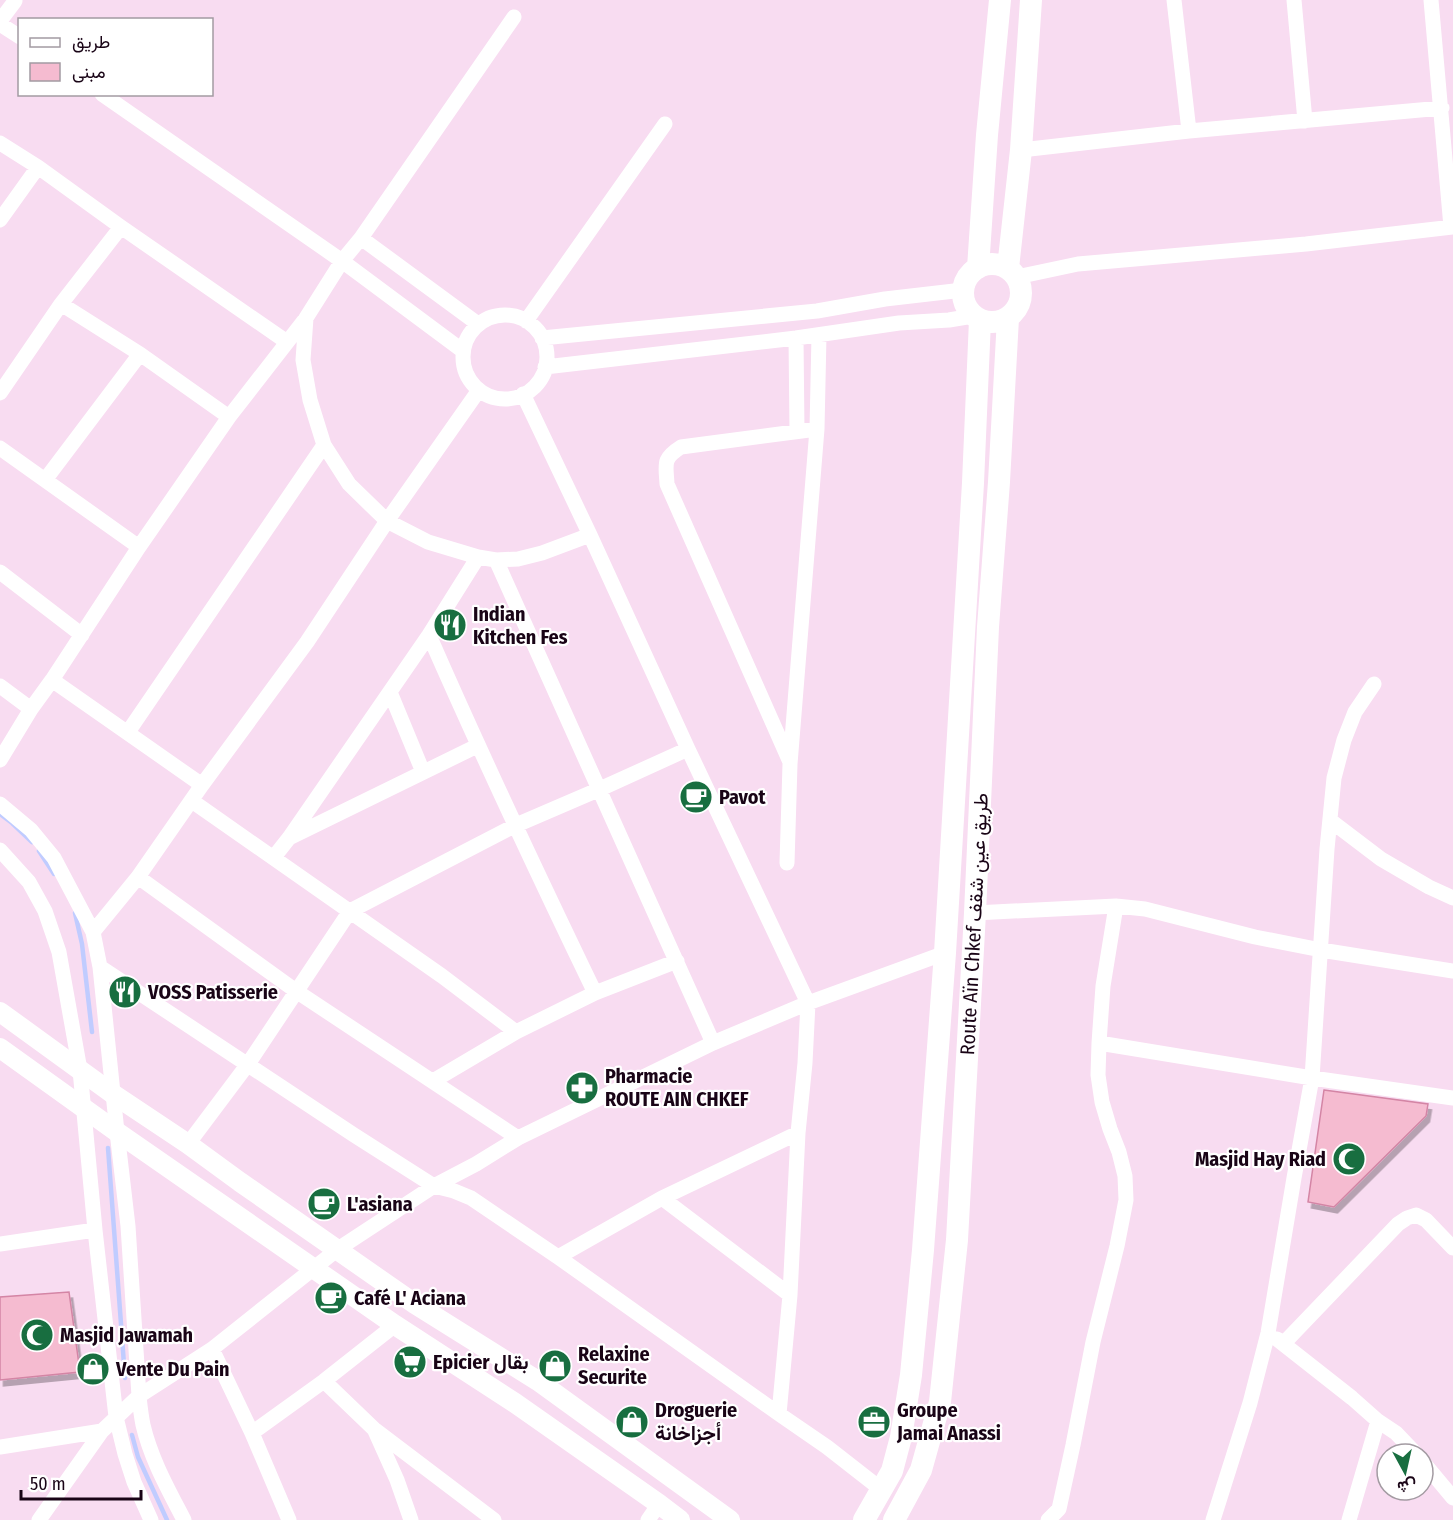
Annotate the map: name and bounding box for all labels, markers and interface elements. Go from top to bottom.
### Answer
legend [18,18,213,96]
text: طريق [72,31,110,53]
text: مبنى [72,61,106,83]
place label: Indian Kitchen Fes [473,602,568,649]
restaurant icon: Indian Kitchen Fes [432,607,468,643]
cafe icon: Pavot [678,779,714,815]
place label: Pavot [719,785,766,809]
street label: Route Aïn Chkef طريق عين شقف [955,792,994,1056]
restaurant icon: VOSS Patisserie [107,974,143,1010]
place label: VOSS Patisserie [147,980,278,1004]
place label: Pharmacie ROUTE AIN CHKEF [605,1064,749,1111]
pharmacy icon: Pharmacie ROUTE AIN CHKEF [564,1070,600,1106]
mosque icon: Masjid Hay Riad [1331,1141,1367,1177]
place label: Masjid Hay Riad [1195,1147,1326,1171]
cafe icon: L'asiana [306,1186,342,1222]
place label: L'asiana [347,1192,413,1216]
cafe icon: Café L' Aciana [313,1280,349,1316]
place label: Café L' Aciana [354,1286,466,1310]
mosque icon: Masjid Jawamah [19,1317,55,1353]
place label: Masjid Jawamah [60,1323,193,1347]
place label: Relaxine Securite [578,1342,650,1389]
supermarket icon: Epicier بقال [392,1344,428,1380]
shop icon: Relaxine Securite [537,1348,573,1384]
place label: Epicier بقال [433,1350,529,1374]
shop icon: Vente Du Pain [75,1351,111,1387]
place label: Vente Du Pain [115,1357,230,1381]
place label: Droguerie أجزاخانة [655,1398,737,1446]
place label: Groupe Jamai Anassi [896,1398,1001,1445]
shop icon: Droguerie أجزاخانة [614,1404,650,1440]
office icon: Groupe Jamai Anassi [856,1404,892,1440]
north arrow [1375,1442,1435,1502]
scale bar [21,1463,141,1501]
text: 50 m [30,1473,66,1495]
text: ش [1396,1476,1418,1497]

